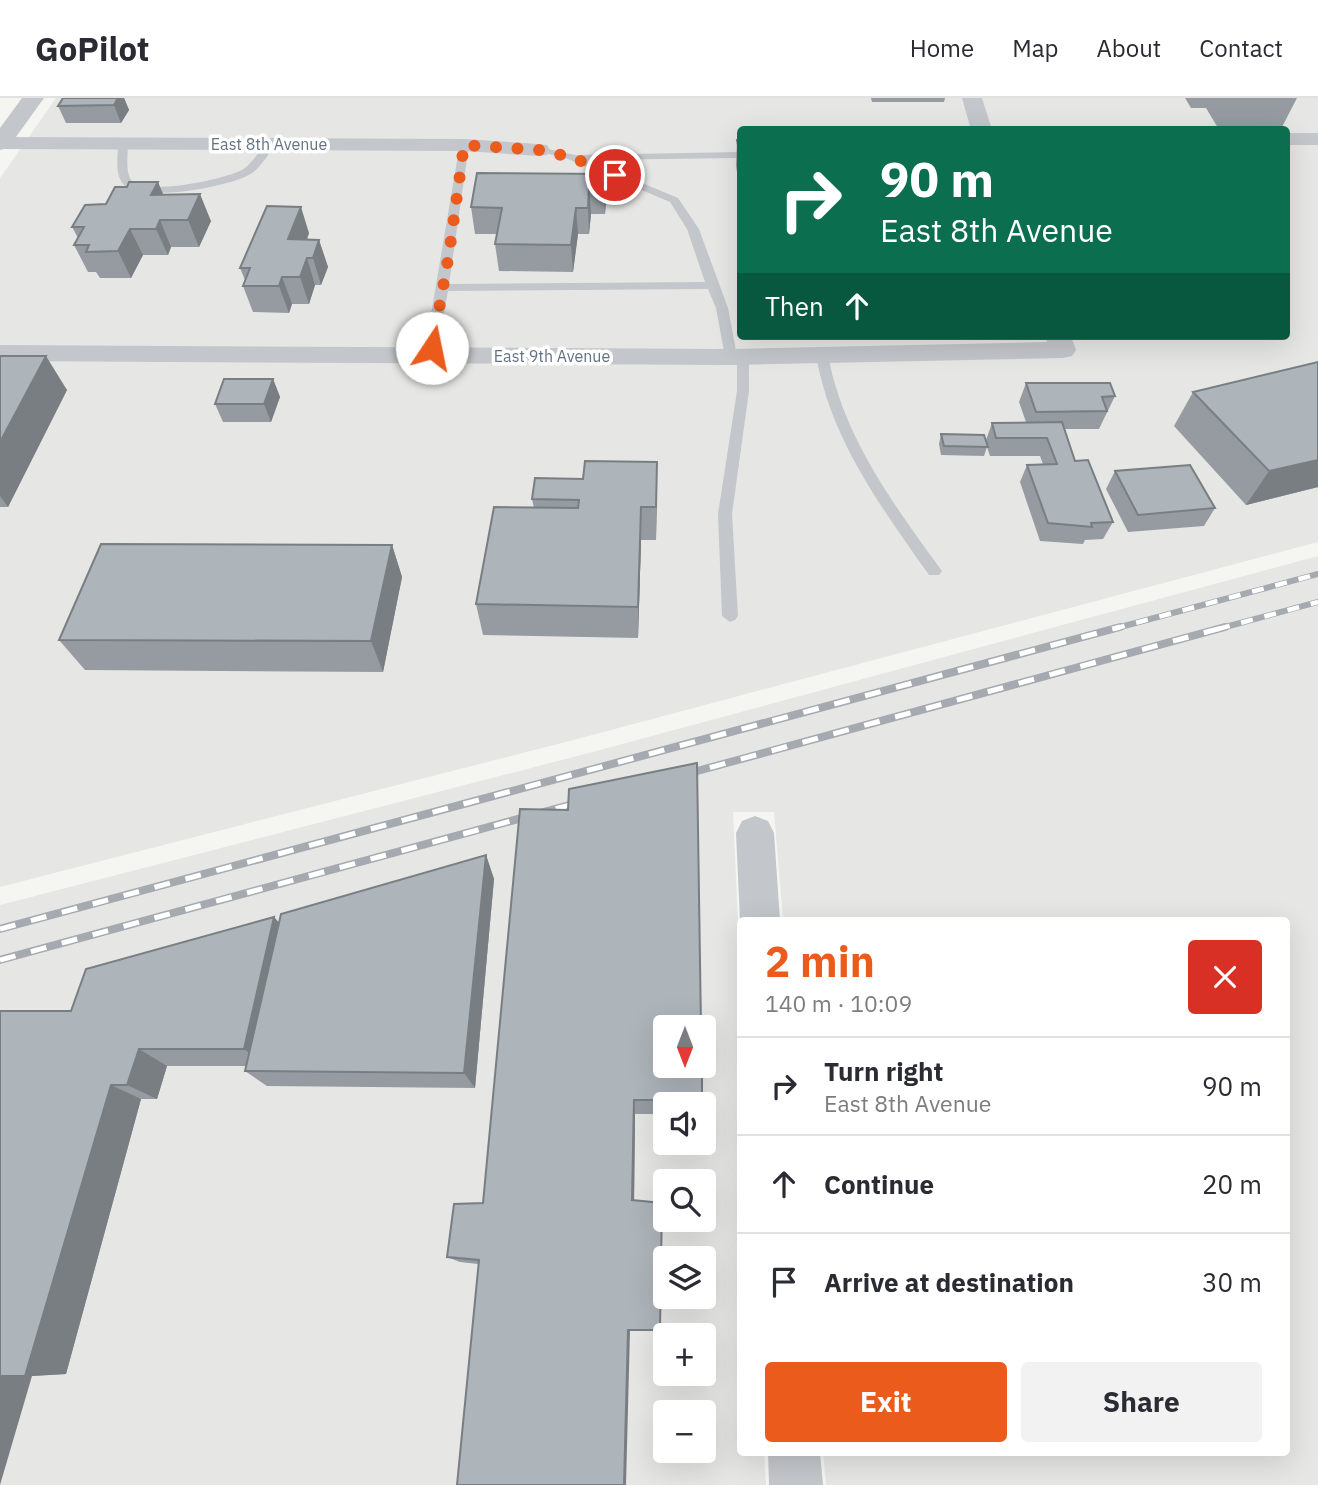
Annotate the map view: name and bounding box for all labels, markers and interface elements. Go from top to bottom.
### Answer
text: GoPilot [35,27,149,70]
text: Home [910,32,974,64]
text: Map [1012,32,1058,64]
text: About [1096,32,1161,64]
text: Contact [1199,32,1283,64]
street label: East 8th Avenue [211,134,327,154]
pin [585,145,645,205]
text: 90 m [880,147,994,210]
icon: right [765,154,856,245]
icon: arrive [596,156,634,194]
text: East 8th Avenue [880,209,1113,251]
icon: ahead [838,287,876,325]
text: Then [765,289,824,323]
position arrow [395,311,469,385]
street label: East 9th Avenue [494,346,610,366]
text: 2 min [765,934,875,989]
button: close [1188,940,1262,1014]
text: 140 m · 10:09 [765,988,912,1018]
north arrow [653,1015,716,1078]
map controls [653,1015,716,1463]
text: Turn right [824,1054,943,1088]
icon: right [765,1067,803,1105]
text: 90 m [1202,1069,1262,1103]
text: East 8th Avenue [824,1088,991,1118]
button: sound [653,1092,716,1155]
icon: ahead [765,1165,803,1203]
text: Continue [824,1167,934,1201]
text: 20 m [1202,1167,1262,1201]
button: search [653,1169,716,1232]
button: layers [653,1246,716,1309]
icon: arrive [765,1263,803,1301]
text: Arrive at destination [824,1265,1074,1299]
text: 30 m [1202,1265,1262,1299]
button: + [653,1323,716,1386]
button: Exit [765,1362,1007,1442]
button: Share [1021,1362,1262,1442]
button: − [653,1400,716,1463]

